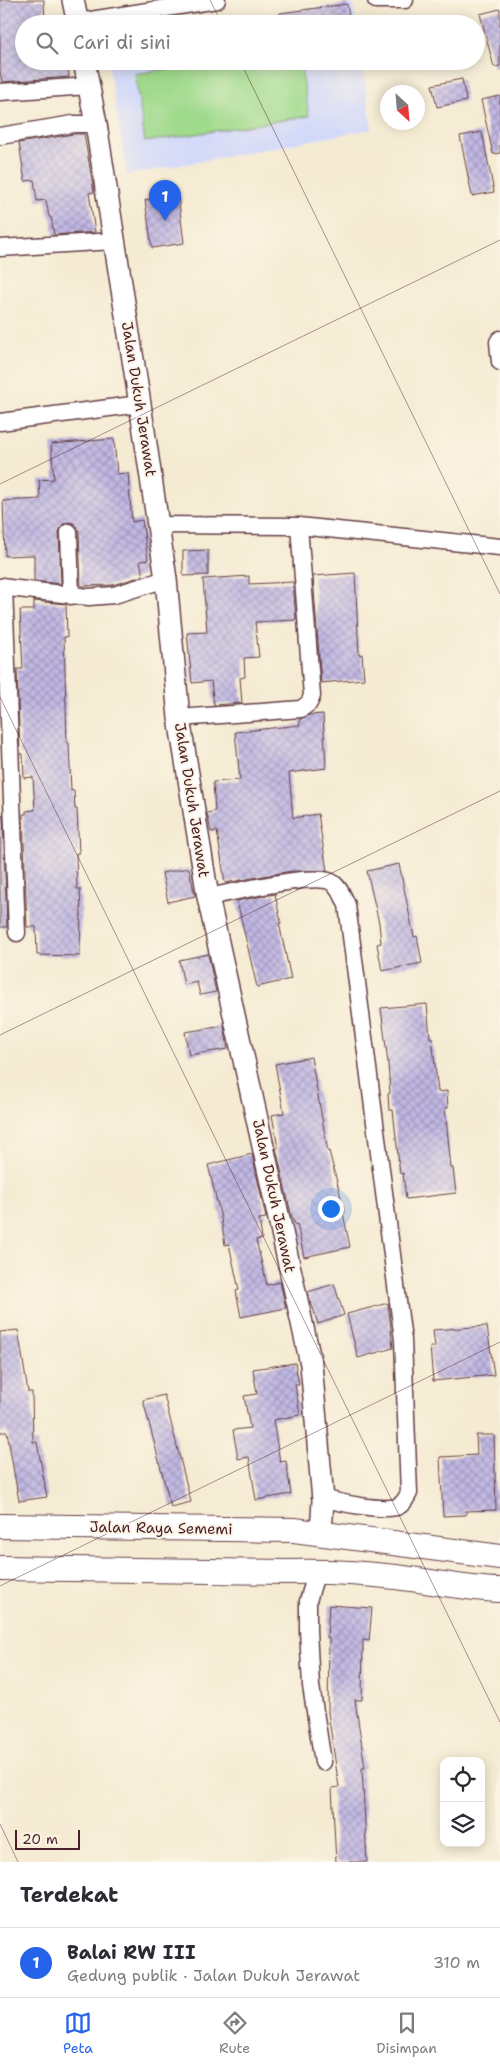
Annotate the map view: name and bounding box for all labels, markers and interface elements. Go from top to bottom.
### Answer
search box [15,15,485,70]
icon: search [33,29,61,57]
text: Cari di sini [73,30,171,55]
north arrow [380,85,425,130]
pin: 1 [149,180,181,221]
street label: Jalan Dukuh Jerawat [117,320,161,478]
street label: Jalan Dukuh Jerawat [170,721,214,879]
street label: Jalan Dukuh Jerawat [248,1117,300,1275]
your location [318,1196,344,1222]
street label: Jalan Raya Sememi [89,1517,233,1539]
map controls [440,1757,485,1847]
button: locate [440,1757,485,1802]
button: layers [440,1802,485,1847]
scale bar [15,1827,80,1850]
text: 20 m [22,1830,58,1848]
text: Terdekat [20,1881,118,1909]
text: Balai RW III [67,1940,196,1965]
text: 1 [32,1952,40,1973]
text: 310 m [433,1952,480,1973]
text: Gedung publik · Jalan Dukuh Jerawat [67,1965,360,1986]
tab: Peta [63,2009,93,2057]
tab: Rute [219,2009,250,2057]
tab: Disimpan [376,2009,437,2057]

